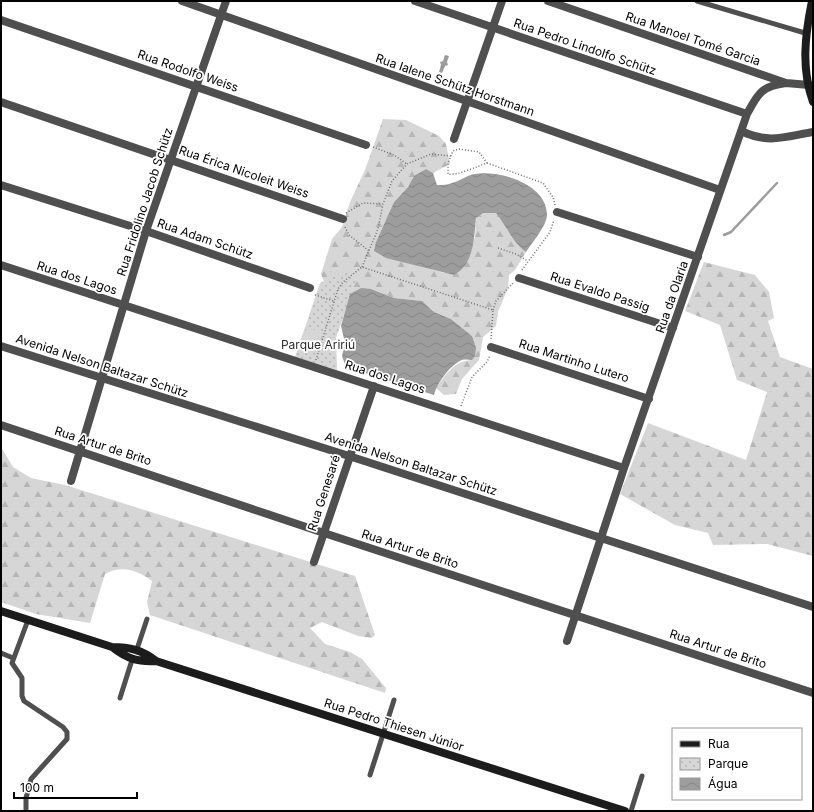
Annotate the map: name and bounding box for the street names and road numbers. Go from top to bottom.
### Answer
street label: Rua Manoel Tomé Garcia [624,8,762,69]
street label: Rua Pedro Lindolfo Schütz [512,15,658,78]
street label: Rua Rodolfo Weiss [136,46,241,95]
street label: Rua Ialene Schütz Horstmann [374,50,537,119]
street label: Rua Fridolino Jacob Schütz [113,126,176,278]
street label: Rua Érica Nicoleit Weiss [177,142,311,201]
street label: Rua Adam Schütz [155,215,255,262]
street label: Rua dos Lagos [35,257,119,298]
street label: Rua da Olaria [652,259,691,335]
street label: Rua Evaldo Passig [549,268,652,315]
street label: Avenida Nelson Baltazar Schütz [14,331,190,401]
street label: Rua Martinho Lutero [517,336,631,385]
street label: Rua dos Lagos [343,356,427,397]
street label: Rua Artur de Brito [53,423,154,468]
street label: Avenida Nelson Baltazar Schütz [323,429,499,499]
street label: Rua Genesaré [304,453,343,533]
street label: Rua Artur de Brito [360,526,461,571]
street label: Rua Artur de Brito [668,626,769,671]
street label: Rua Pedro Thiesen Júnior [322,695,466,754]

